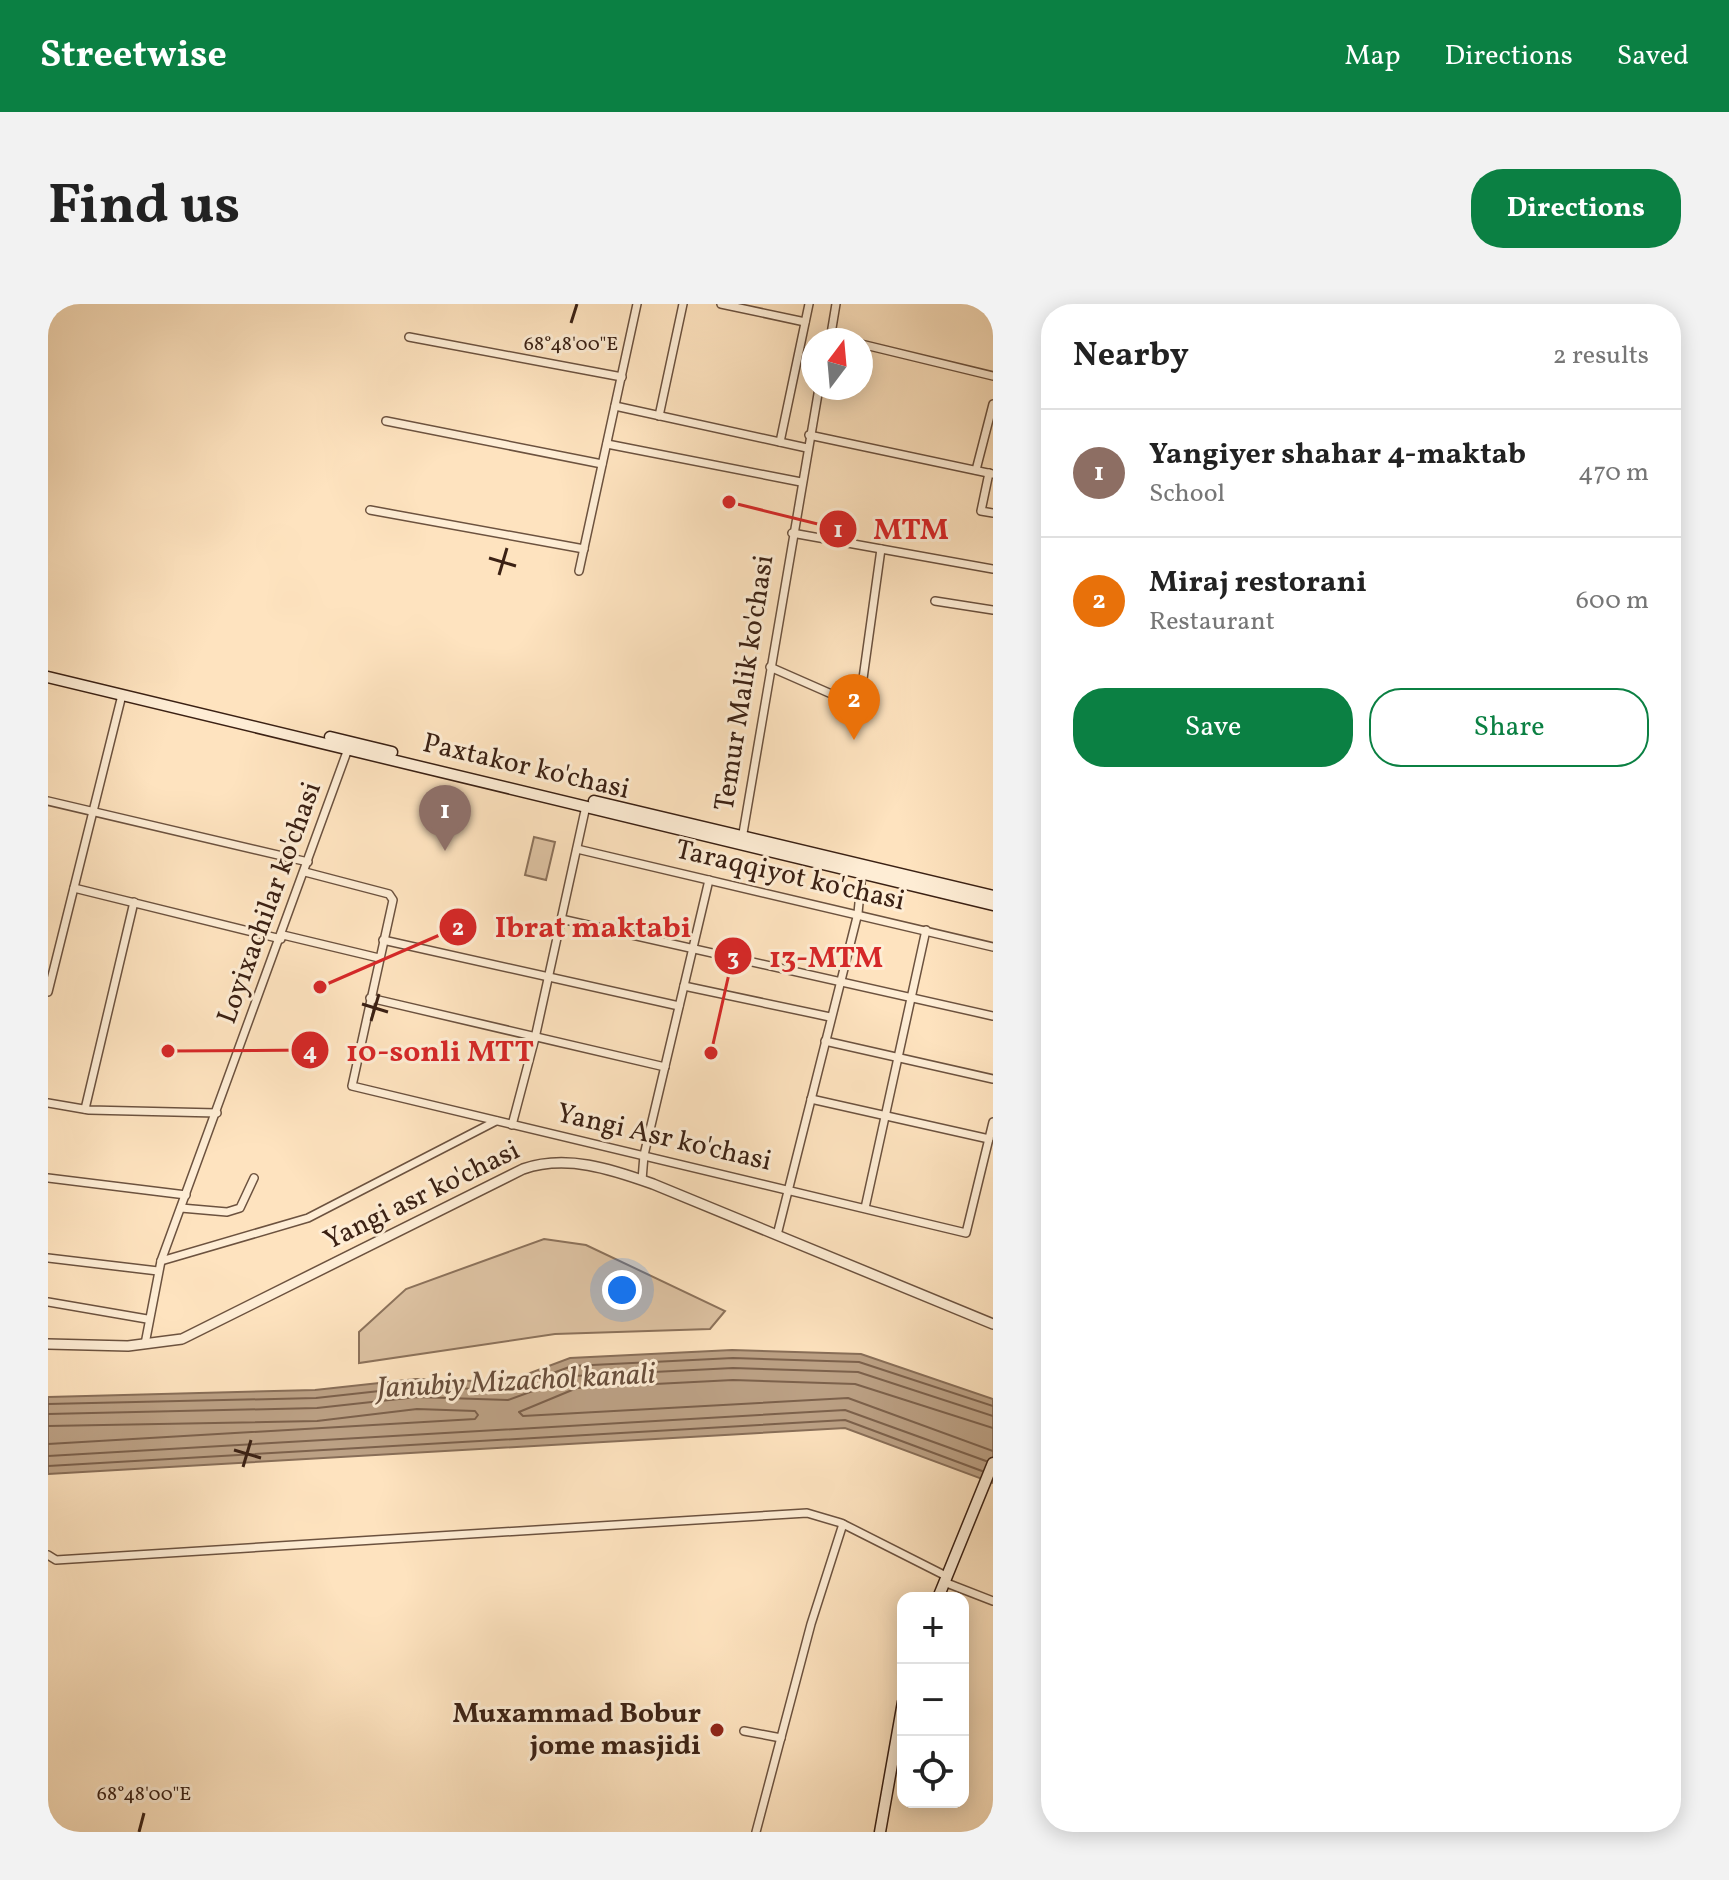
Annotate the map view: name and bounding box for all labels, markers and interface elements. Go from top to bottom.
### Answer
text: Streetwise [40,30,227,83]
text: Map [1345,37,1401,76]
text: Directions [1445,37,1573,76]
text: Saved [1617,37,1689,76]
text: Find us [48,169,240,247]
button: Directions [1471,169,1681,248]
north arrow [801,328,873,400]
text: 68°48'00"E [524,331,618,359]
text: Nearby [1073,333,1189,380]
text: 2 results [1553,338,1649,374]
text: Yangiyer shahar 4-maktab [1149,434,1526,476]
text: 1 [1094,455,1104,491]
text: 470 m [1578,455,1649,491]
text: School [1149,476,1225,512]
callout: MTM [818,502,965,556]
text: MTM [873,510,949,552]
text: 1 [833,514,843,548]
street label: Temur Malik ko'chasi [705,552,785,814]
text: Miraj restorani [1149,562,1367,604]
text: 2 [1092,583,1106,619]
text: 600 m [1576,583,1649,619]
text: Restaurant [1149,604,1275,640]
pin: 2 [828,674,880,740]
button: Save [1073,688,1353,767]
button: Share [1369,688,1649,767]
street label: Paxtakor ko'chasi [419,724,633,810]
street label: Loyixachilar ko'chasi [208,777,332,1029]
pin: 1 [419,785,471,851]
street label: Taraqqiyot ko'chasi [672,831,908,921]
callout: Ibrat maktabi [438,900,707,954]
text: Ibrat maktabi [495,908,691,950]
text: 2 [452,912,464,946]
callout: 13-MTM [713,929,899,983]
text: 13-MTM [769,938,883,980]
text: 3 [727,942,739,976]
callout: 10-sonli MTT [290,1023,550,1077]
text: 10-sonli MTT [346,1032,534,1074]
text: 4 [303,1036,317,1070]
street label: Yangi Asr ko'chasi [553,1094,775,1182]
street label: Yangi asr ko'chasi [317,1132,527,1260]
your location [602,1270,642,1310]
water label: Janubiy Mizachol kanali [373,1354,657,1410]
map controls [897,1592,969,1808]
button: + [897,1592,969,1664]
button: − [897,1664,969,1736]
place label: Muxammad Bobur jome masjidi [452,1695,701,1766]
marker: Muxammad Bobur jome masjidi [708,1721,726,1739]
button: locate [897,1736,969,1808]
text: 68°48'00"E [97,1781,191,1809]

